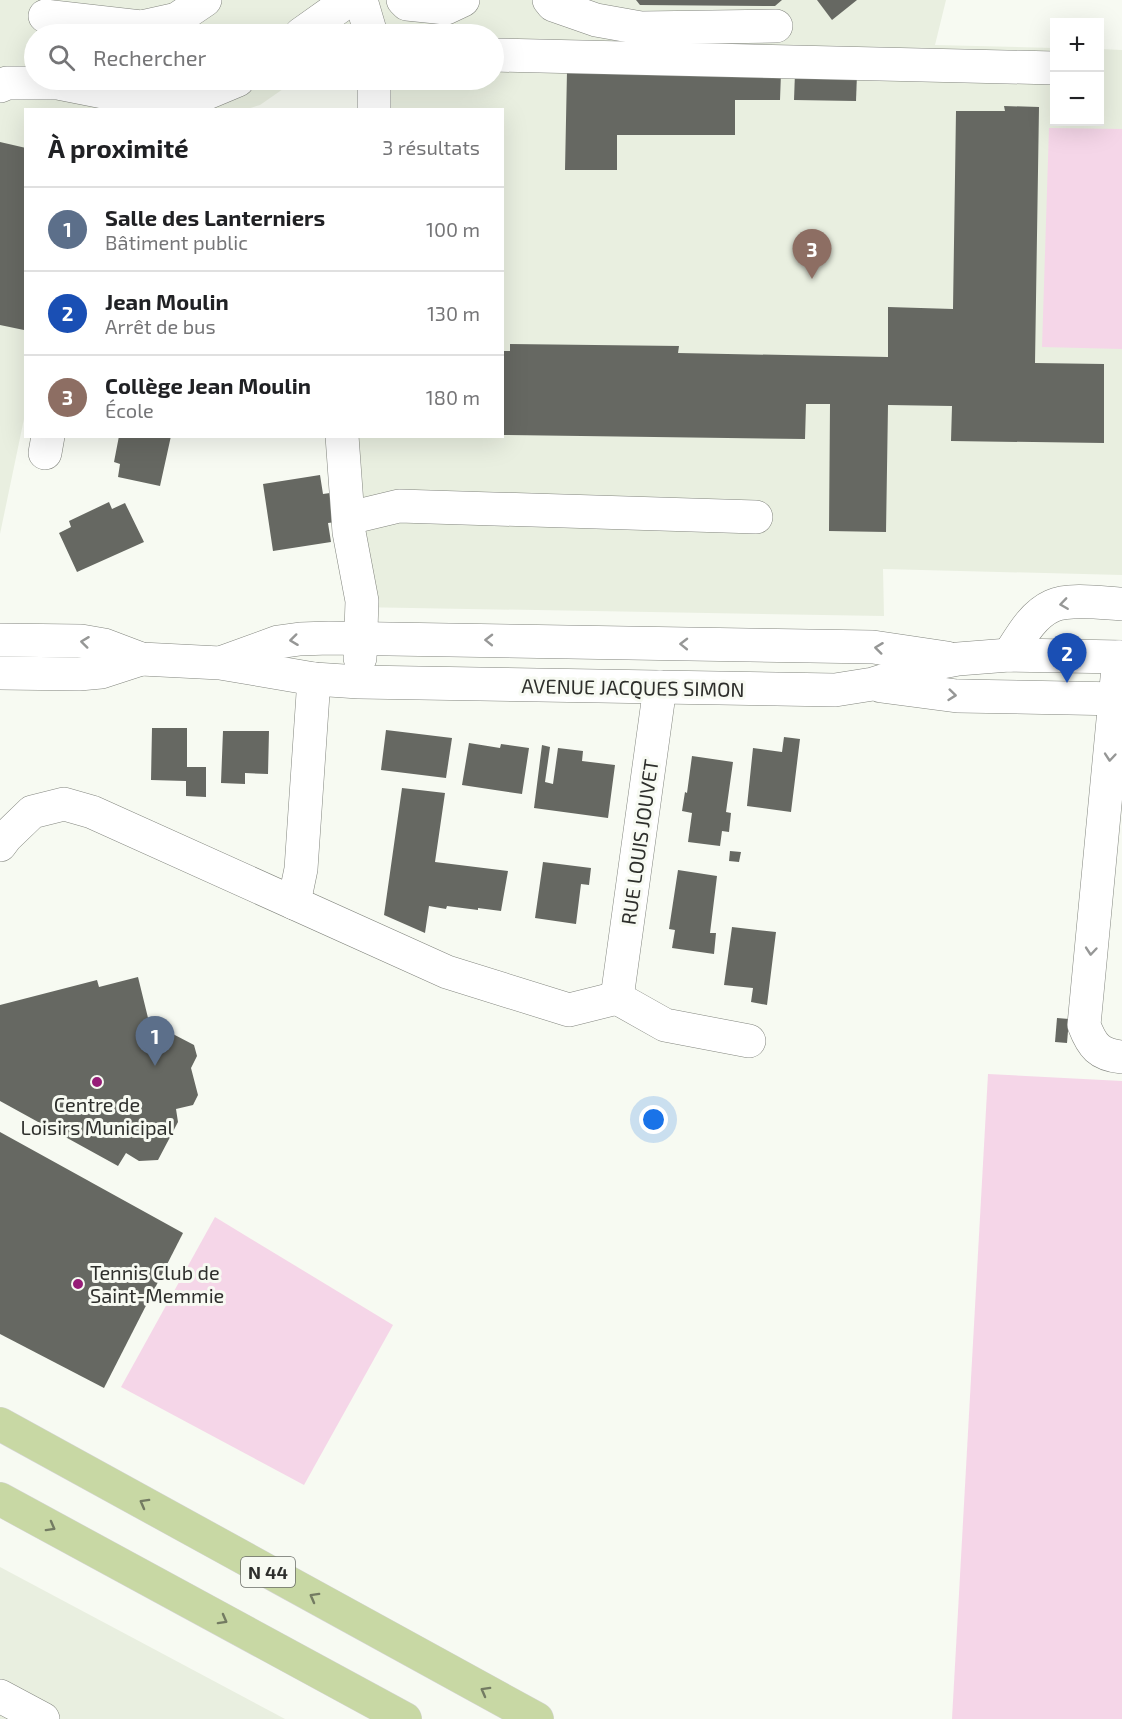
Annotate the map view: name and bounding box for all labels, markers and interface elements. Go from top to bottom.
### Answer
map controls [1050,18,1104,126]
button: + [1050,18,1104,72]
search box [24,24,504,90]
icon: search [45,41,78,74]
text: Rechercher [93,44,206,70]
button: − [1050,72,1104,126]
text: À proximité [48,132,189,163]
text: 3 résultats [382,135,480,159]
text: Salle des Lanterniers [105,204,325,230]
text: 1 [63,217,72,241]
text: 100 m [426,217,480,241]
text: Bâtiment public [105,230,248,254]
pin: 3 [792,230,832,279]
text: Jean Moulin [105,288,229,314]
text: 2 [62,301,73,325]
text: 130 m [427,301,480,325]
text: Arrêt de bus [105,314,216,338]
text: Collège Jean Moulin [105,372,311,398]
text: 3 [62,385,73,409]
text: 180 m [426,385,480,409]
text: École [105,398,154,422]
one-way arrow [1059,598,1068,610]
one-way arrow [290,633,299,646]
one-way arrow [485,634,494,646]
pin: 2 [1048,634,1086,683]
one-way arrow [81,636,90,649]
one-way arrow [680,637,689,650]
one-way arrow [874,642,883,655]
street label: AVENUE JACQUES SIMON [521,673,745,701]
one-way arrow [947,689,956,701]
one-way arrow [1104,753,1117,762]
street label: RUE LOUIS JOUVET [615,757,663,926]
one-way arrow [1085,947,1098,956]
pin: 1 [136,1016,174,1066]
marker: Centre de Loisirs Municipal [90,1075,104,1089]
place label: Centre de Loisirs Municipal [20,1092,174,1139]
your location [639,1105,668,1134]
place label: Tennis Club de Saint-Memmie [90,1260,224,1307]
marker: Tennis Club de Saint-Memmie [71,1277,85,1291]
one-way arrow [139,1499,150,1510]
one-way arrow [45,1520,56,1531]
road number: N 44 [241,1557,295,1587]
one-way arrow [310,1593,321,1604]
one-way arrow [216,1613,227,1624]
one-way arrow [481,1687,492,1698]

